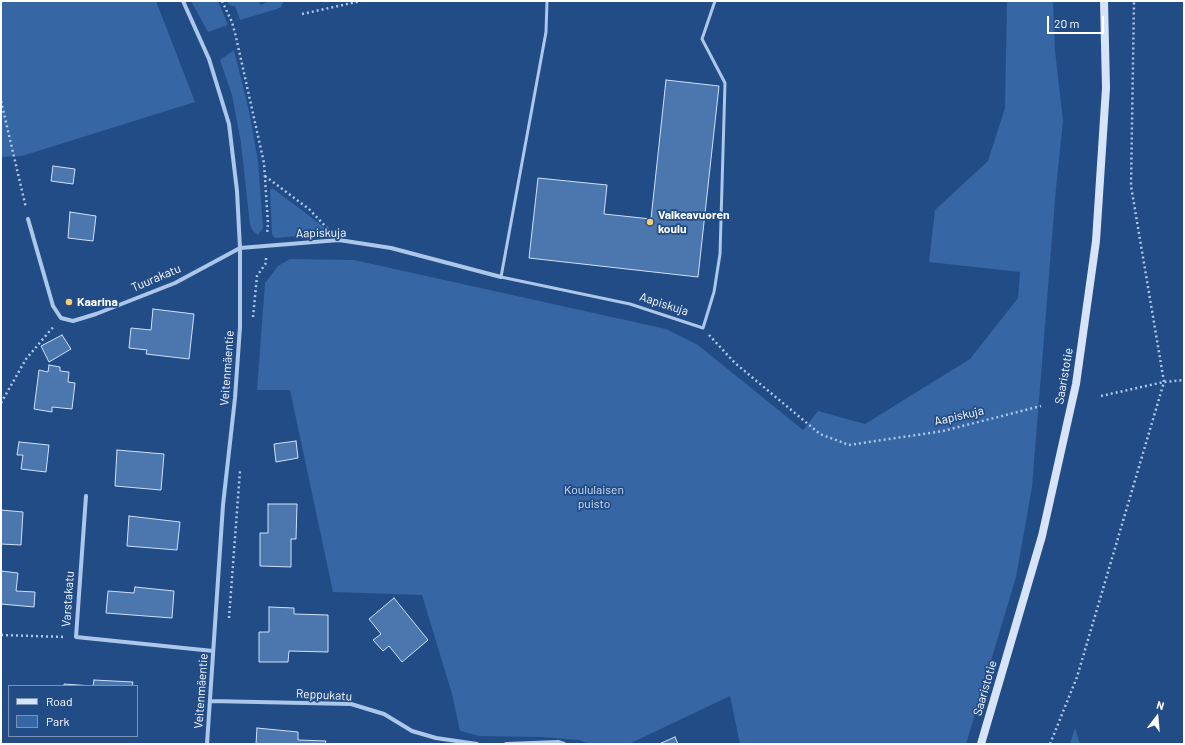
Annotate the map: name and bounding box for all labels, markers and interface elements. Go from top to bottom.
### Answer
scale bar [1049,8,1106,34]
text: 20 m [1054,16,1080,30]
place label: Valkeavuoren koulu [658,208,730,236]
marker: Valkeavuoren koulu [645,217,655,227]
street label: Aapiskuja [296,225,346,241]
street label: Tuurakatu [129,261,183,295]
street label: Aapiskuja [638,289,690,319]
place label: Kaarina [77,295,118,309]
marker: Kaarina [64,297,74,307]
street label: Veitenmäentie [217,330,237,406]
street label: Saaristotie [1052,347,1076,405]
street label: Aapiskuja [933,403,985,429]
park label: Koululaisen puisto [564,483,624,511]
street label: Varstakatu [59,571,77,627]
street label: Veitenmäentie [191,653,211,729]
street label: Saaristotie [970,659,1000,717]
legend [8,685,138,737]
street label: Reppukatu [296,686,352,704]
text: Road [46,694,73,708]
north arrow [1137,697,1177,737]
text: N [1155,698,1166,712]
text: Park [46,714,70,728]

